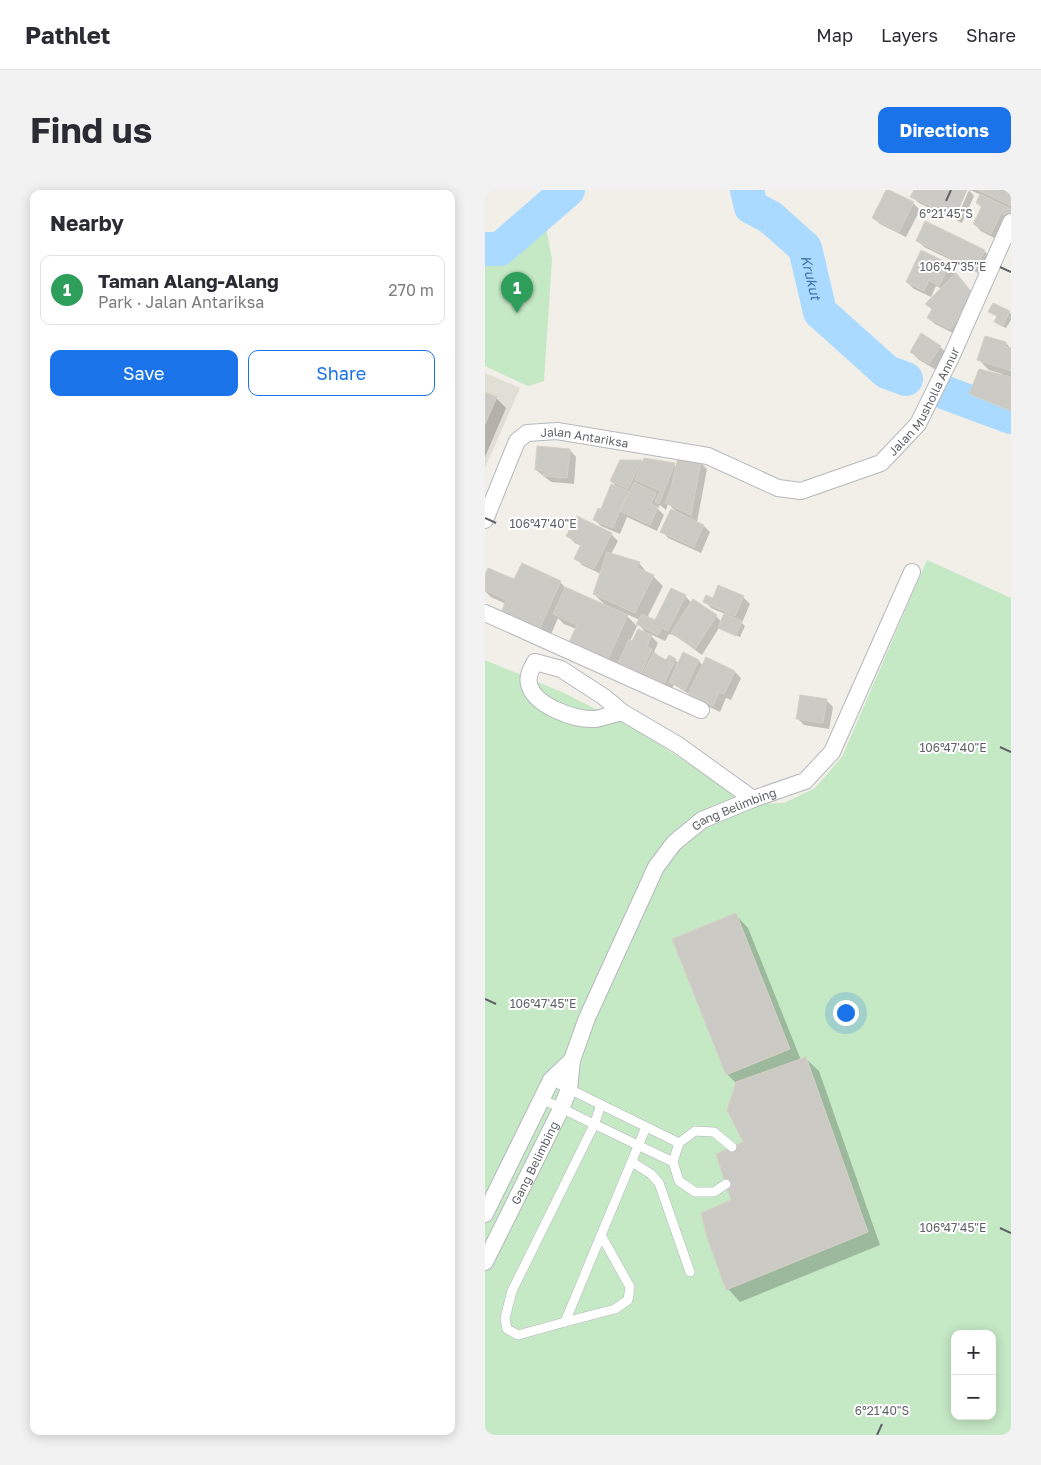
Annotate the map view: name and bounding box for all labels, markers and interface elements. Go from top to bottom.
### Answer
text: Pathlet [25,20,110,49]
text: Map [816,24,853,46]
text: Layers [881,24,938,46]
text: Share [966,24,1016,46]
button: Directions [878,107,1011,153]
text: Find us [30,109,152,151]
text: 6°21'45"S [919,206,973,221]
text: Nearby [50,210,124,236]
water label: Krukut [798,253,826,303]
text: 106°47'35"E [920,259,986,274]
text: Taman Alang-Alang [98,269,279,292]
pin: 1 [501,272,533,313]
text: 1 [63,280,71,300]
text: 270 m [388,280,434,300]
text: Park · Jalan Antariksa [98,292,264,312]
street label: Jalan Musholla Annur [885,344,962,459]
button: Save [50,350,238,396]
button: Share [248,350,435,396]
street label: Jalan Antariksa [540,423,630,450]
text: 106°47'40"E [509,516,577,531]
text: 106°47'40"E [919,740,987,755]
street label: Gang Belimbing [688,784,778,833]
text: 106°47'45"E [510,996,576,1011]
your location [833,1000,859,1026]
street label: Gang Belimbing [507,1118,561,1207]
text: 106°47'45"E [920,1220,986,1235]
map controls [951,1330,996,1420]
button: + [951,1330,996,1375]
button: − [951,1375,996,1420]
text: 6°21'40"S [855,1403,910,1418]

